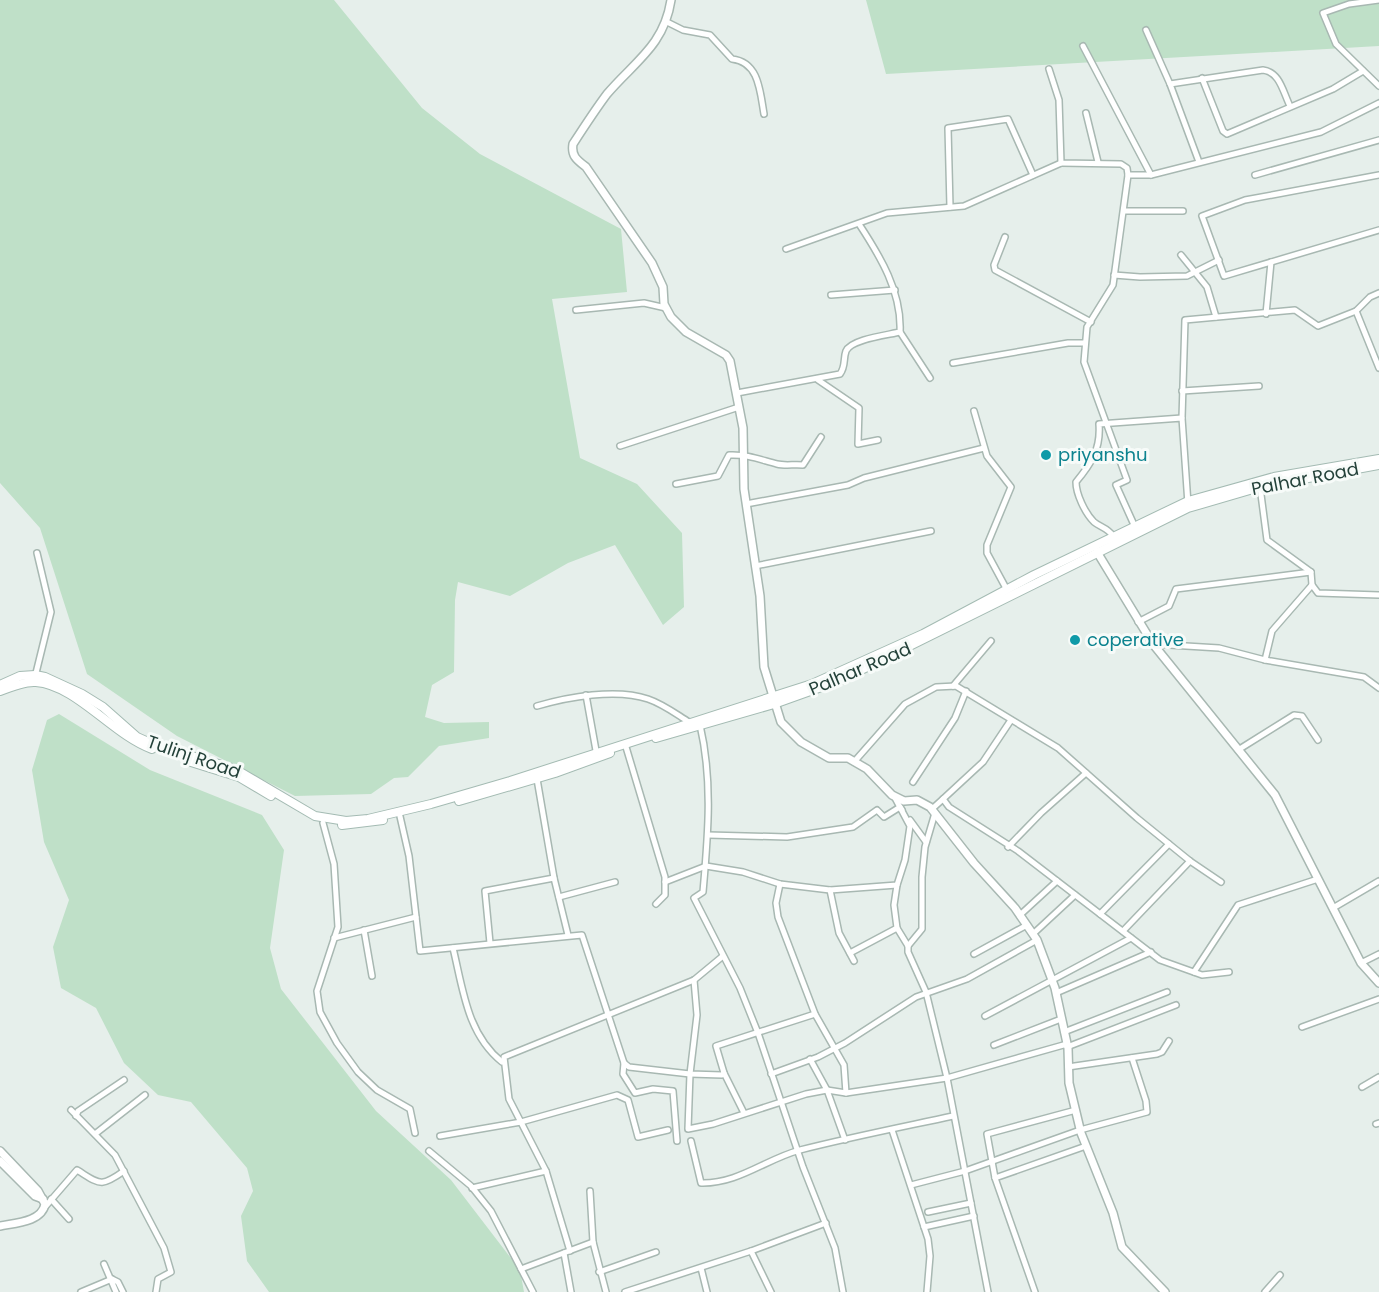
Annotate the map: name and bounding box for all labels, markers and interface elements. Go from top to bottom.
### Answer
place label: priyanshu [1058,442,1148,467]
marker: priyanshu [1039,448,1053,462]
street label: Palhar Road [1249,456,1361,501]
place label: coperative [1087,627,1184,652]
marker: coperative [1068,633,1082,647]
street label: Palhar Road [805,636,915,701]
street label: Tulinj Road [144,729,244,784]

